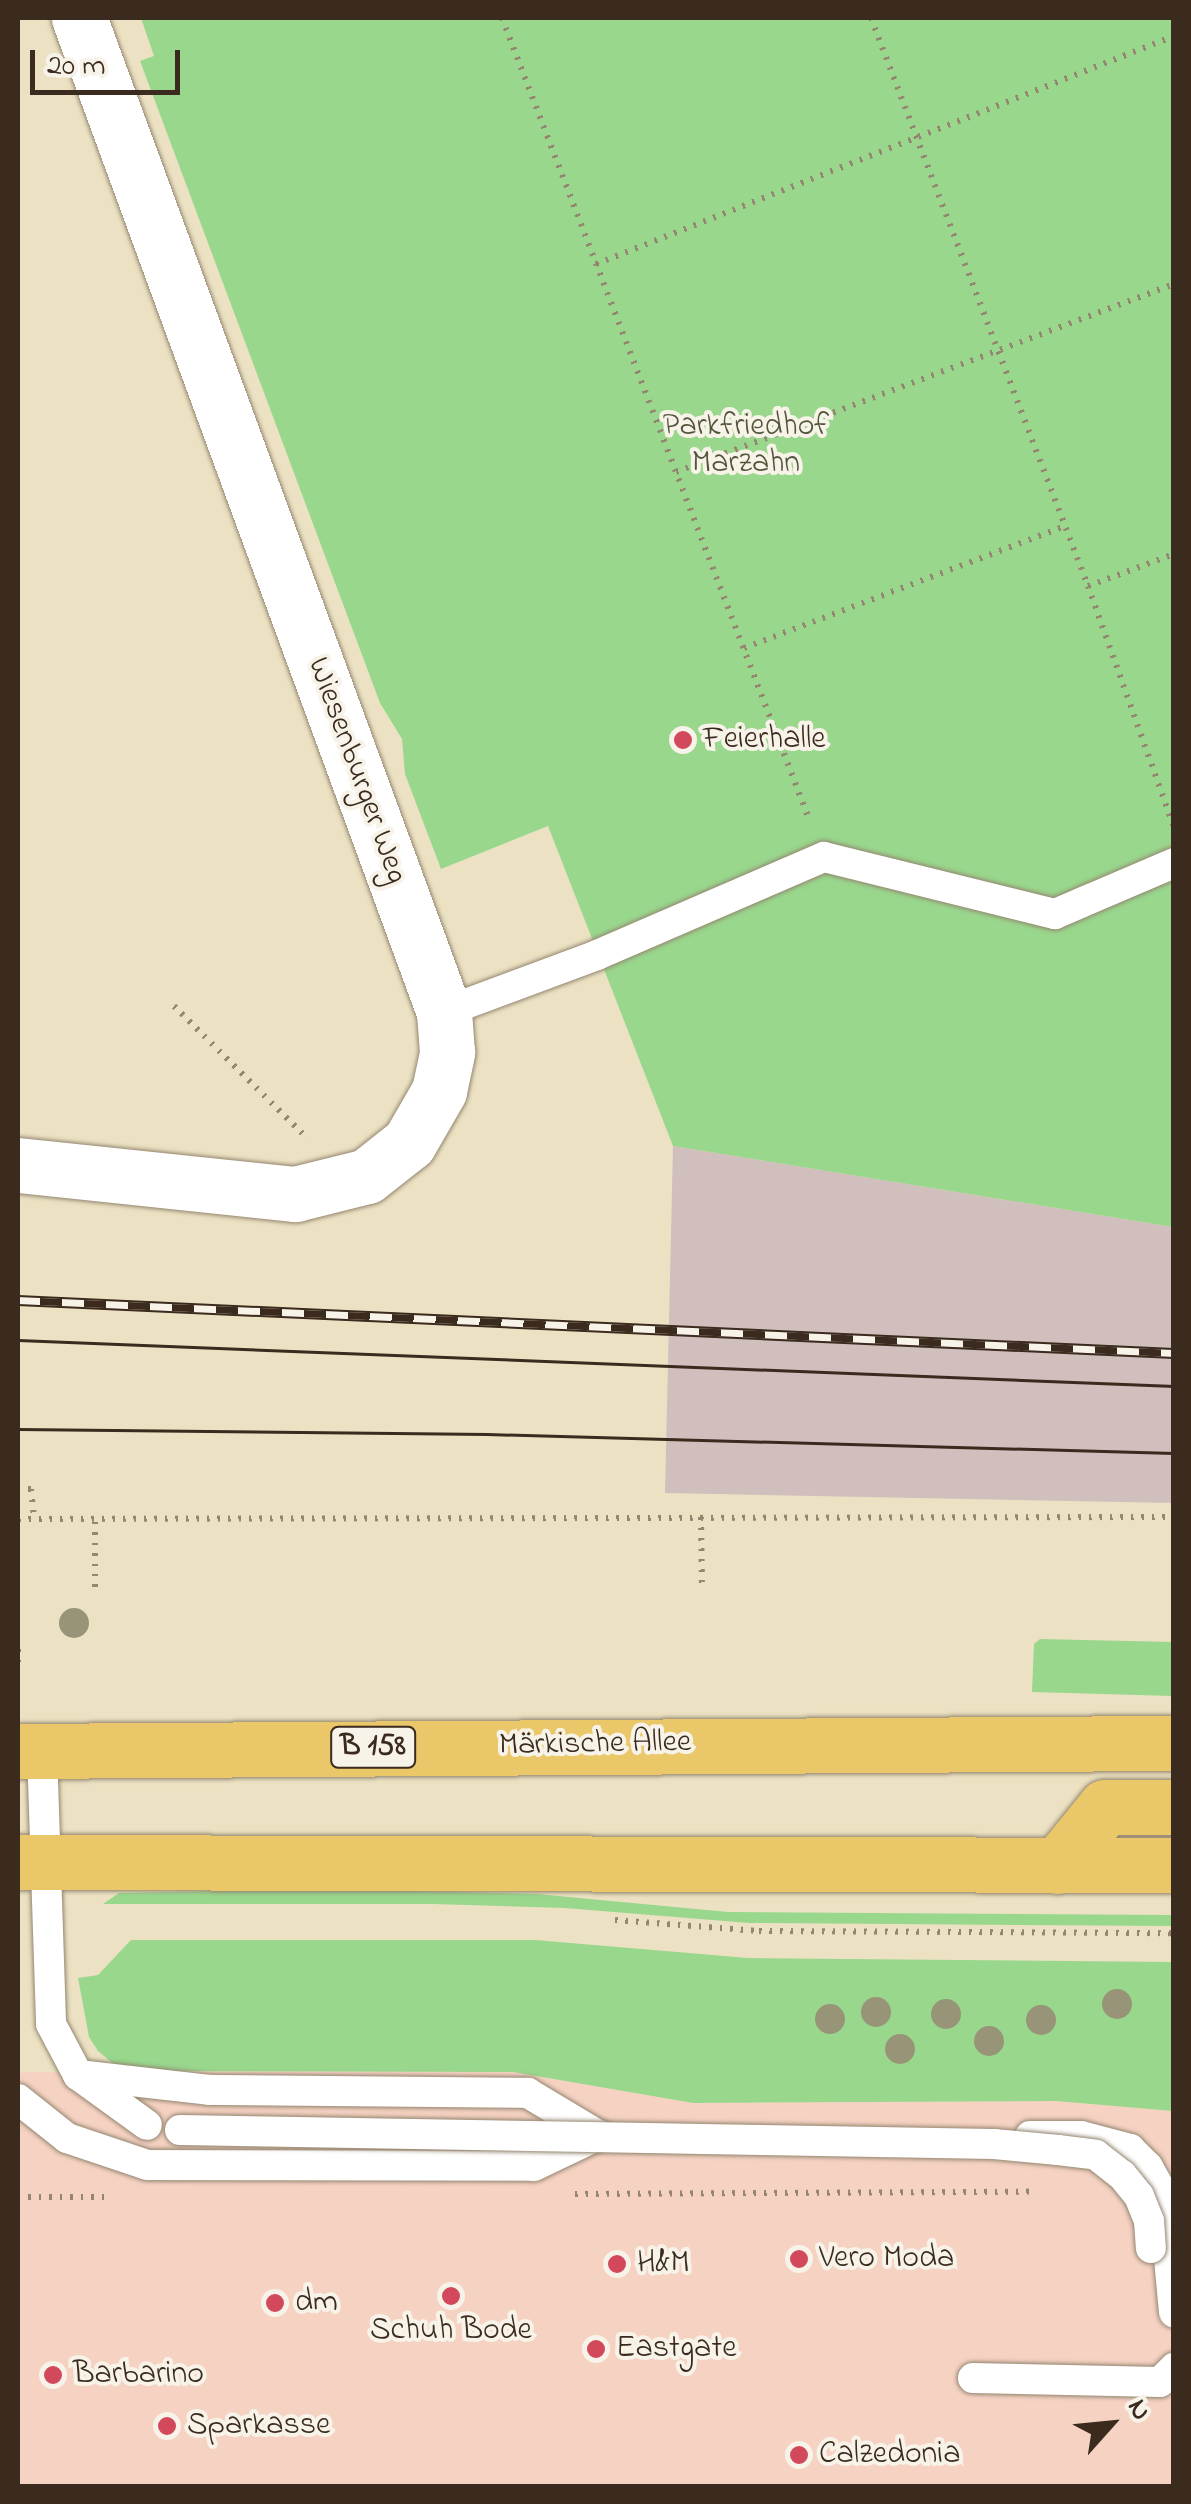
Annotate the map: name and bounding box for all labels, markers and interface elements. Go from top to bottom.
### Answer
scale bar [35,30,185,92]
text: 20 m [47,45,106,89]
park label: Parkfriedhof Marzahn [663,409,829,484]
street label: Wiesenburger Weg [297,653,415,889]
place label: Feierhalle [703,721,826,759]
marker: Feierhalle [672,729,694,751]
road number: B 158 [328,1722,418,1772]
street label: Märkische Allee [498,1724,692,1766]
place label: Vero Moda [819,2240,954,2278]
place label: H&M [637,2245,690,2283]
marker: Vero Moda [788,2248,810,2270]
marker: H&M [606,2253,628,2275]
place label: dm [295,2284,338,2322]
marker: Schuh Bode [440,2285,462,2307]
marker: dm [264,2292,286,2314]
place label: Schuh Bode [370,2312,532,2350]
place label: Eastgate [616,2330,736,2368]
marker: Eastgate [585,2338,607,2360]
place label: Barbarino [73,2356,204,2394]
marker: Barbarino [42,2364,64,2386]
north arrow [1061,2374,1161,2474]
text: N [1116,2392,1161,2428]
place label: Sparkasse [187,2407,330,2445]
marker: Sparkasse [156,2415,178,2437]
place label: Calzedonia [819,2436,960,2474]
marker: Calzedonia [788,2444,810,2466]

